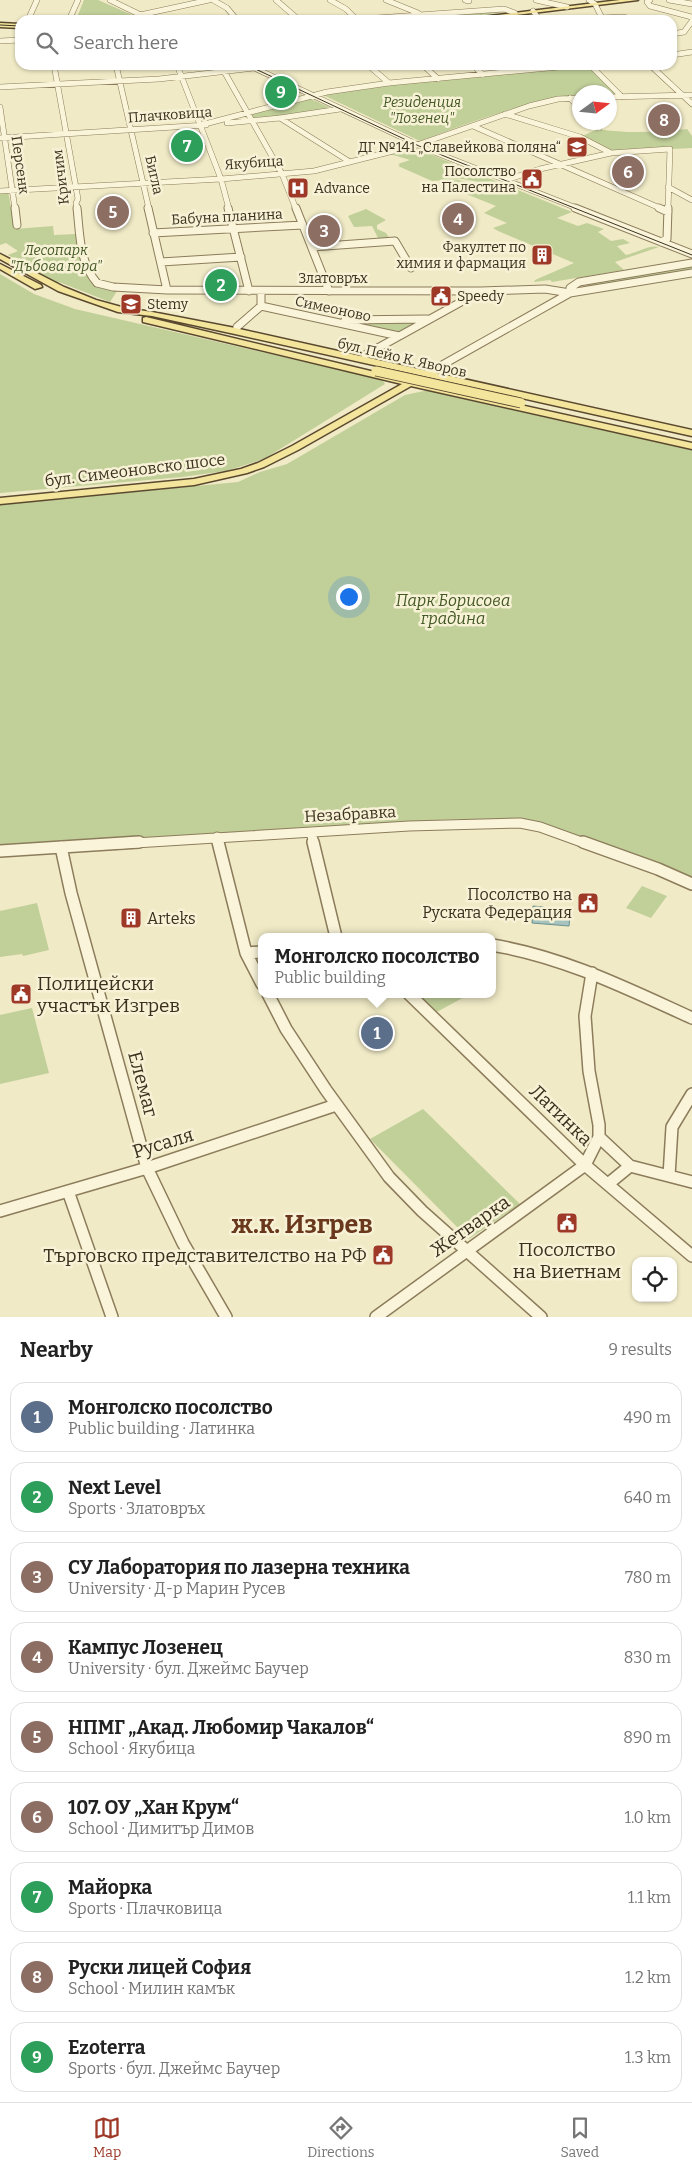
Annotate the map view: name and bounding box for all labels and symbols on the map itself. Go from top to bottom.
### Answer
pin: 9 [265,73,297,111]
north arrow [572,85,617,130]
park label: Резиденция "Лозенец" [383,94,461,127]
pin: 8 [648,101,680,139]
street label: Плачковица [127,104,213,126]
pin: 7 [171,127,203,165]
street label: Персенк [7,135,33,196]
school or university icon: ДГ №141 „Славейкова поляна“ [565,135,589,159]
place label: ДГ №141 „Славейкова поляна“ [358,139,561,156]
street label: Кричим [49,148,73,206]
street label: Якубица [224,152,284,174]
pin: 6 [612,153,644,191]
street label: Бигла [141,154,167,197]
place label: Посолство на Палестина [421,163,516,196]
public building icon: Посолство на Палестина [520,167,544,191]
hospital icon: Advance [286,176,310,200]
place label: Advance [314,180,370,197]
pin: 5 [97,193,129,231]
pin: 4 [442,200,474,238]
street label: Бабуна планина [171,206,284,228]
pin: 3 [308,212,340,250]
place label: Факултет по химия и фармация [397,239,526,272]
park label: Лесопарк "Дъбова гора" [10,242,103,275]
building icon: Факултет по химия и фармация [530,243,554,267]
pin: 2 [205,266,237,304]
street label: Златовръх [298,270,368,287]
public building icon: Speedy [429,284,453,308]
place label: Speedy [457,288,505,305]
school or university icon: Stemy [119,292,143,316]
street label: Симеоново [293,293,373,325]
place label: Stemy [147,296,189,313]
street label: бул. Пейо К. Яворов [336,335,468,381]
street label: бул. Симеоновско шосе [44,450,226,490]
your location [336,584,362,610]
park label: Парк Борисова градина [396,591,510,628]
street label: Незабравка [304,802,397,826]
place label: Посолство на Руската Федерация [422,885,572,922]
public building icon: Посолство на Руската Федерация [576,891,600,915]
building icon: Arteks [119,906,143,930]
place label: Arteks [147,909,196,928]
place label: Полицейски участък Изгрев [36,972,180,1017]
public building icon: Полицейски участък Изгрев [9,982,33,1006]
pin: 1 [361,1014,393,1052]
street label: Елемаг [123,1049,163,1119]
street label: Латинка [525,1079,598,1151]
street label: Русаля [130,1123,196,1163]
street label: Жетварка [426,1190,515,1262]
district label: ж.к. Изгрев [231,1210,373,1240]
public building icon: Посолство на Виетнам [555,1211,579,1235]
place label: Посолство на Виетнам [513,1238,621,1283]
public building icon: Търговско представителство на РФ [371,1243,395,1267]
place label: Търговско представителство на РФ [43,1244,367,1267]

